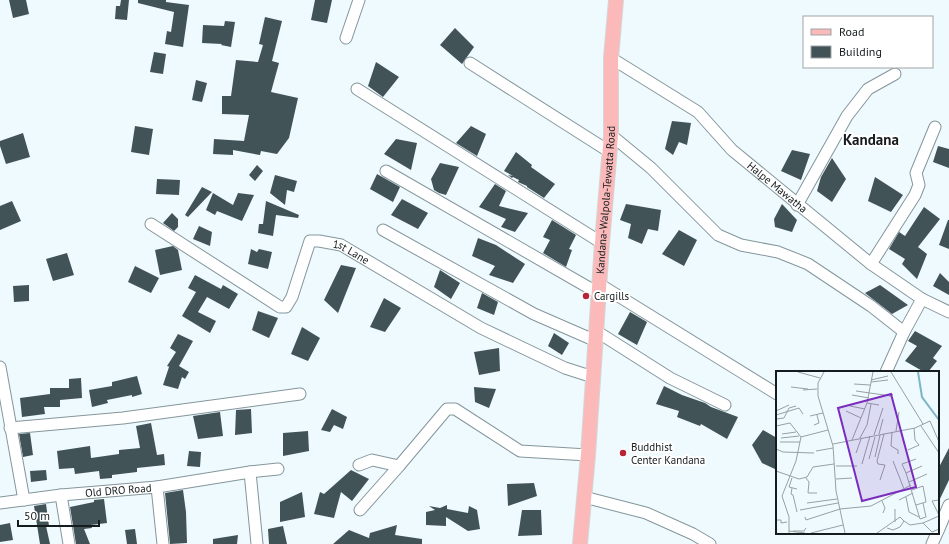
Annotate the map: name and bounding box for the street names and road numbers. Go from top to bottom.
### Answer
street label: Kandana-Walpola-Tewatta Road [593,126,618,275]
street label: Halpe Mawatha [744,158,810,216]
street label: 1st Lane [332,237,372,267]
street label: Old DRO Road [84,480,152,500]

